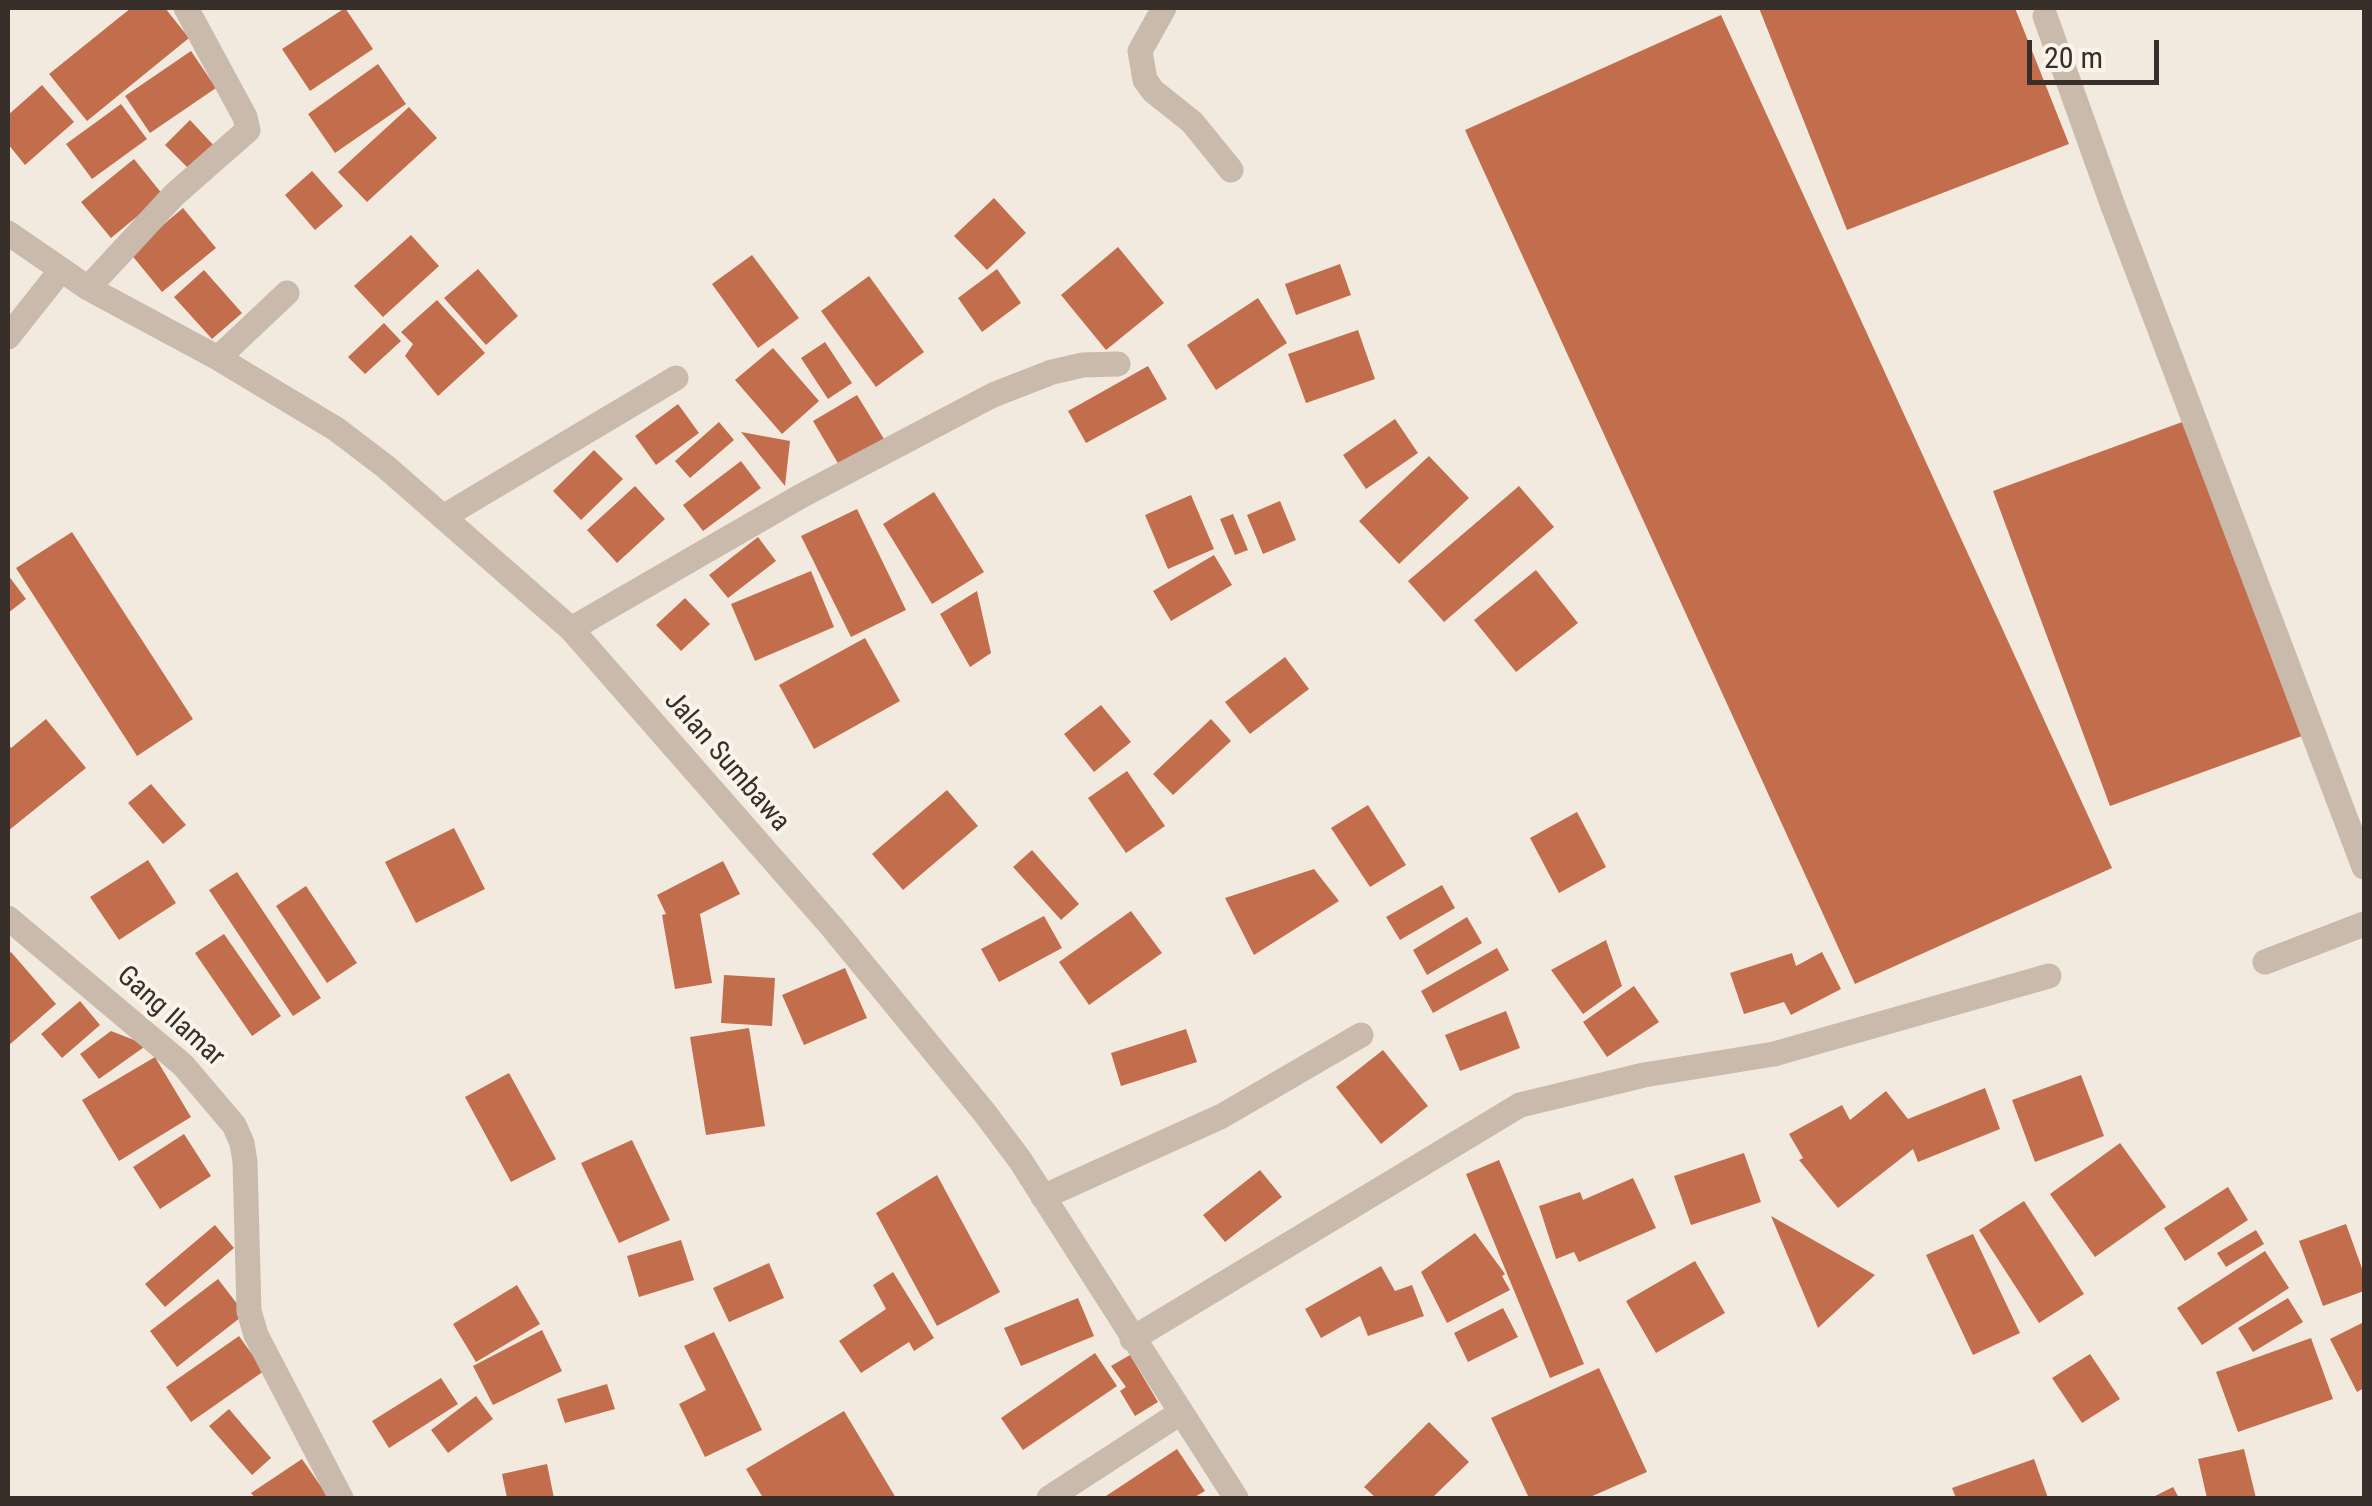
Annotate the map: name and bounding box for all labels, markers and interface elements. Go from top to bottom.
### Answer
scale bar [2032,20,2164,82]
text: 20 m [2044,40,2103,75]
street label: Jalan Sumbawa [656,685,796,839]
street label: Gang Ilamar [109,960,231,1074]

